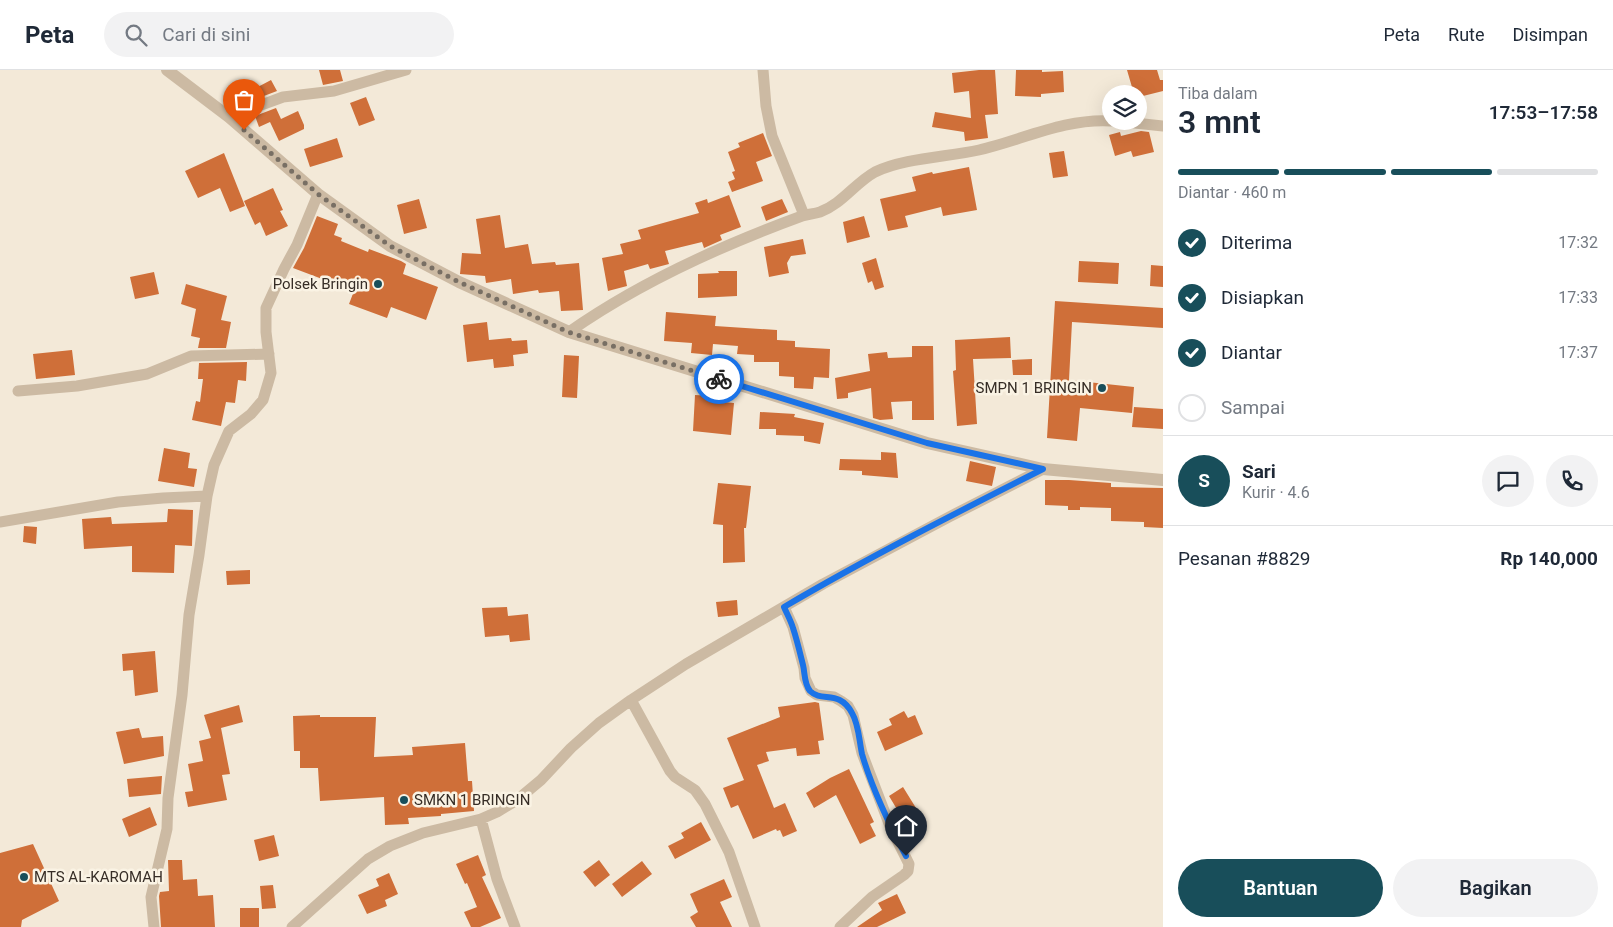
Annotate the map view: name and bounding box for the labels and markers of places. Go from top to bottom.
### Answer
pin [223,79,265,130]
place label: Polsek Bringin [273,275,368,293]
marker: Polsek Bringin [372,278,384,290]
place label: SMPN 1 BRINGIN [976,379,1092,397]
marker: SMPN 1 BRINGIN [1096,382,1108,394]
place label: SMKN 1 BRINGIN [414,791,530,809]
marker: SMKN 1 BRINGIN [398,794,410,806]
pin [885,805,927,856]
place label: MTS AL-KAROMAH [34,868,163,886]
marker: MTS AL-KAROMAH [18,871,30,883]

